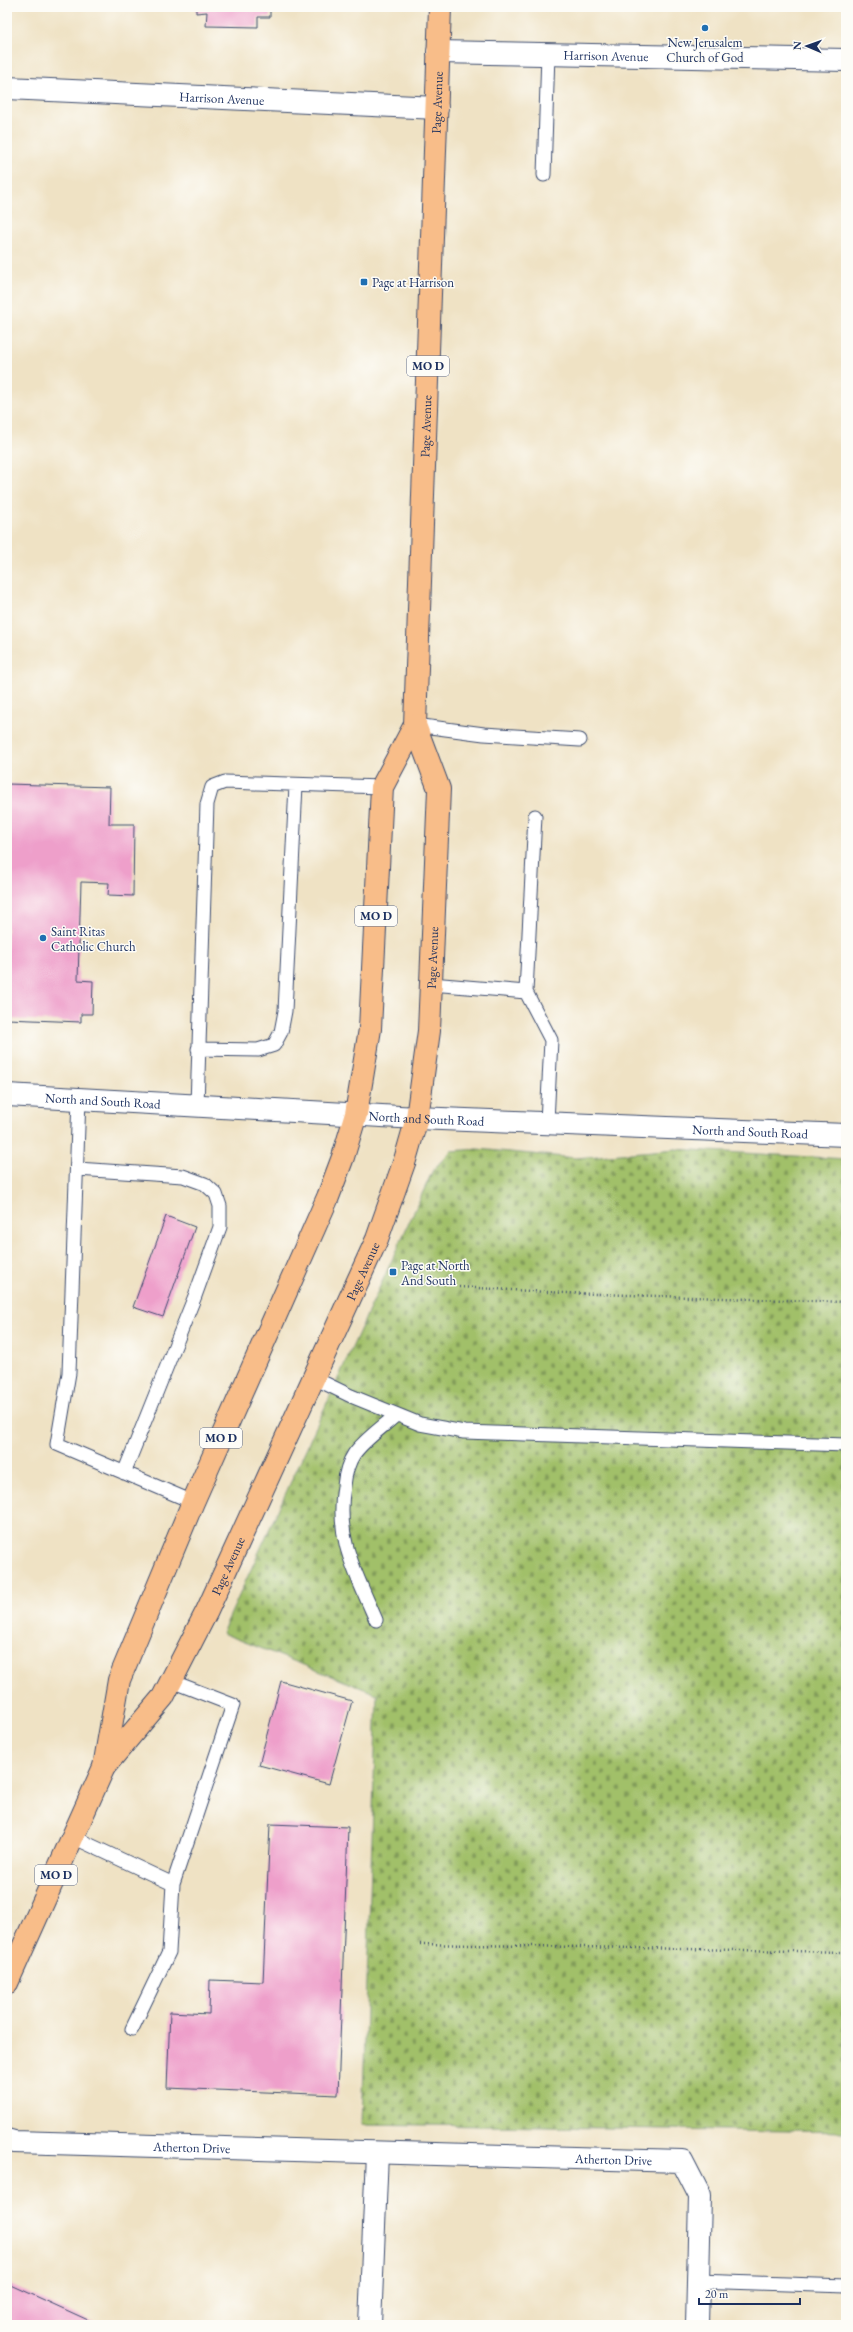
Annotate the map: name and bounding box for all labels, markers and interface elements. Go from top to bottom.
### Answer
marker: New Jerusalem Church of God [700,23,710,33]
north arrow [787,26,827,66]
place label: New Jerusalem Church of God [666,34,744,66]
text: N [790,41,804,50]
street label: Harrison Avenue [563,46,649,65]
street label: Page Avenue [427,71,446,134]
street label: Harrison Avenue [179,88,265,108]
place label: Page at Harrison [372,274,454,291]
marker: Page at Harrison [359,277,369,287]
road number: MO D [407,356,449,376]
street label: Page Avenue [416,395,435,458]
road number: MO D [355,906,397,926]
place label: Saint Ritas Catholic Church [51,923,136,955]
street label: Page Avenue [422,926,442,989]
marker: Saint Ritas Catholic Church [38,933,48,943]
street label: North and South Road [45,1089,162,1112]
street label: North and South Road [368,1107,485,1129]
street label: North and South Road [692,1120,809,1142]
street label: Page Avenue [342,1239,383,1303]
place label: Page at North And South [400,1257,470,1289]
marker: Page at North And South [388,1267,398,1277]
road number: MO D [200,1428,242,1448]
street label: Page Avenue [207,1534,248,1598]
road number: MO D [35,1865,77,1885]
street label: Atherton Drive [152,2137,230,2157]
street label: Atherton Drive [574,2149,652,2169]
scale bar [699,2280,800,2306]
text: 20 m [705,2286,729,2302]

